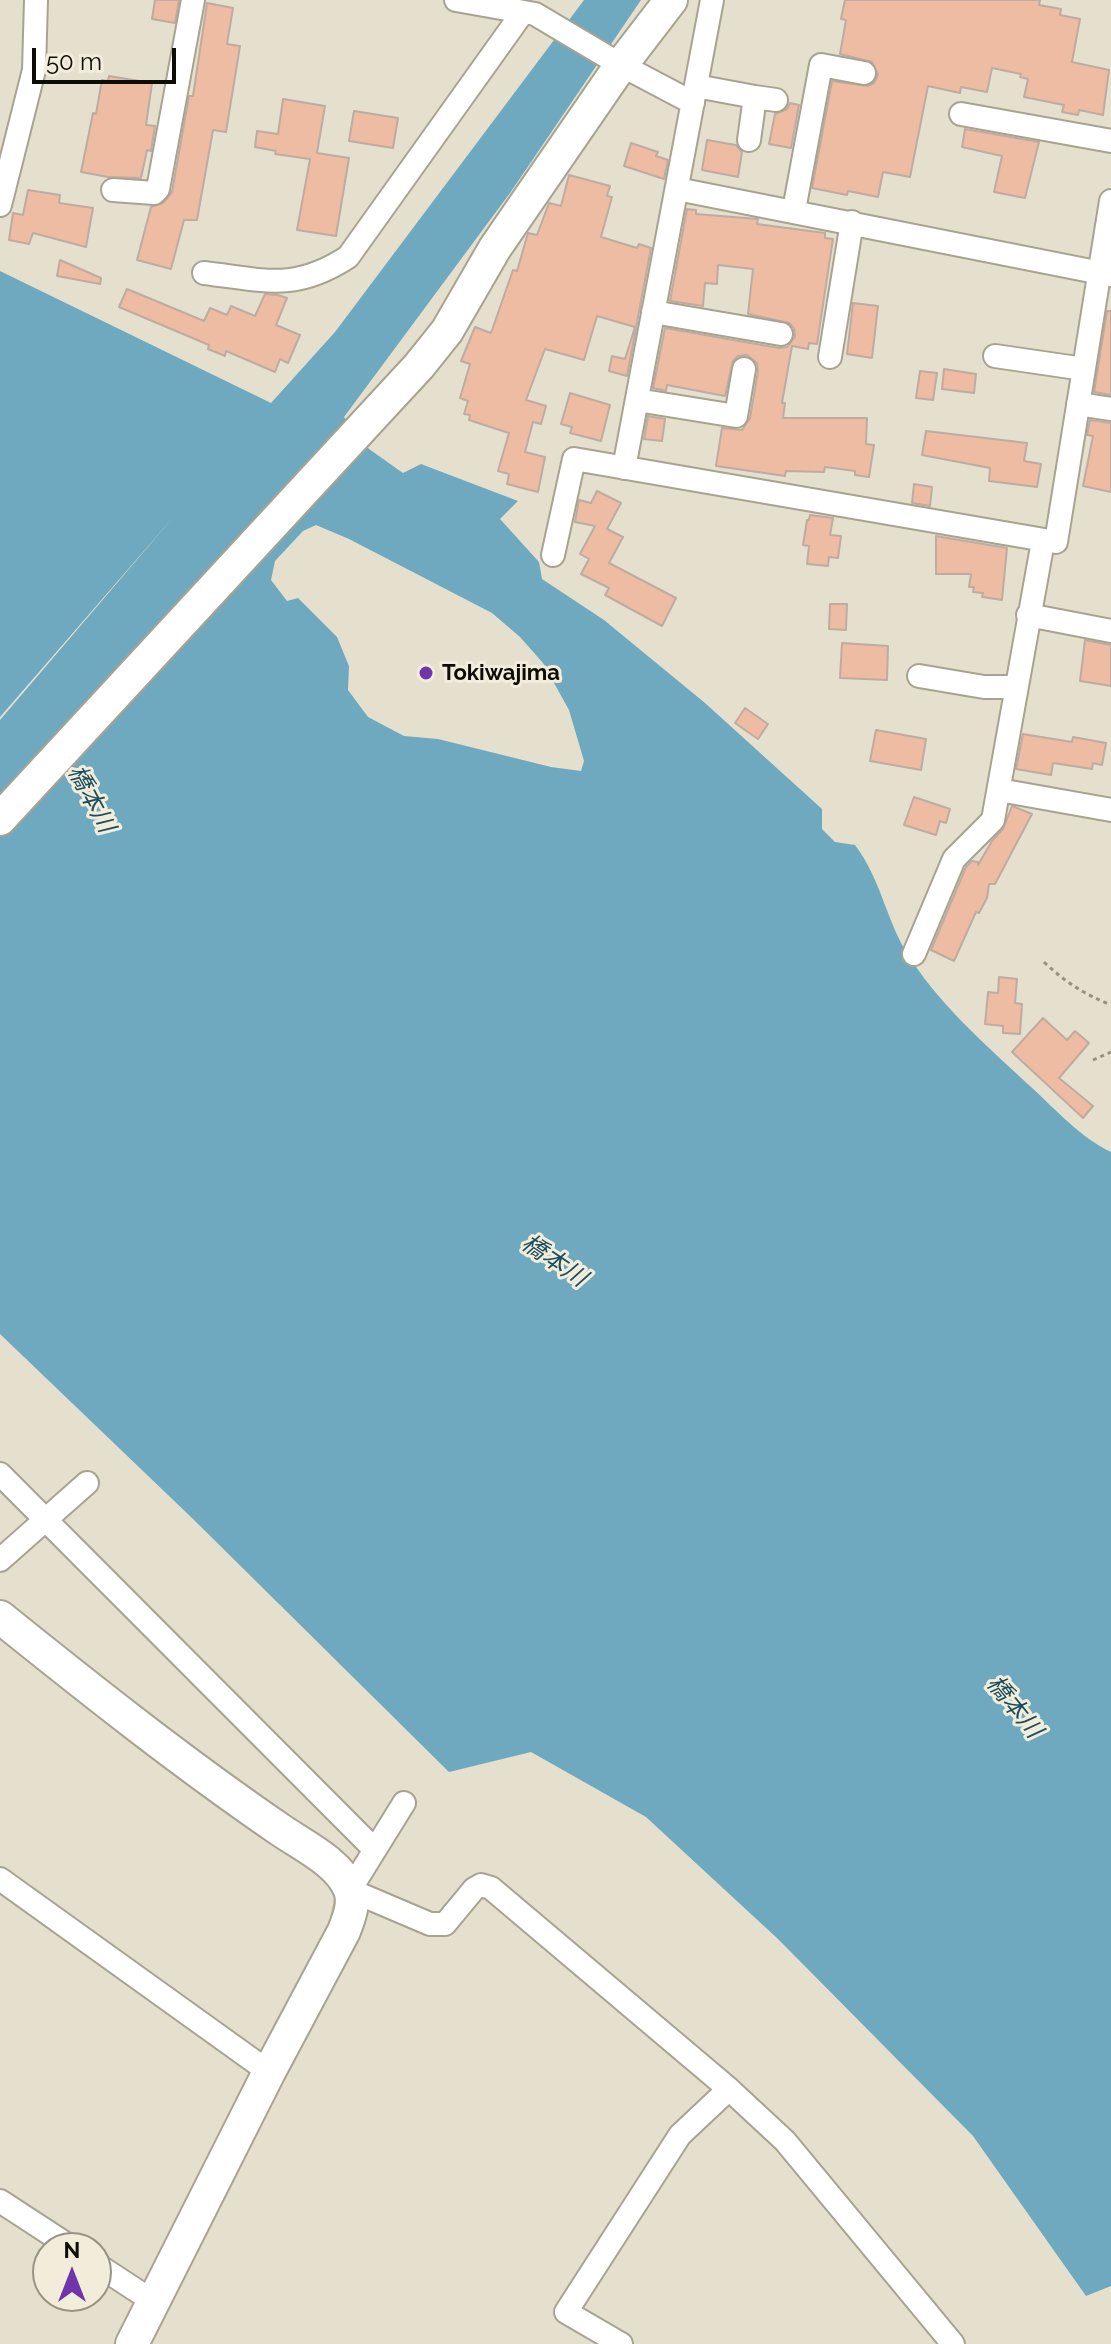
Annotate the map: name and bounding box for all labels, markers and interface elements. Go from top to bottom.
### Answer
scale bar [36,32,180,82]
text: 50 m [46,47,102,76]
place label: Tokiwajima [442,660,560,686]
marker: Tokiwajima [417,664,435,682]
water label: 橋本川 [61,760,121,838]
water label: 橋本川 [516,1229,592,1293]
water label: 橋本川 [980,1670,1048,1744]
north arrow [32,2232,112,2312]
text: N [64,2237,80,2263]

